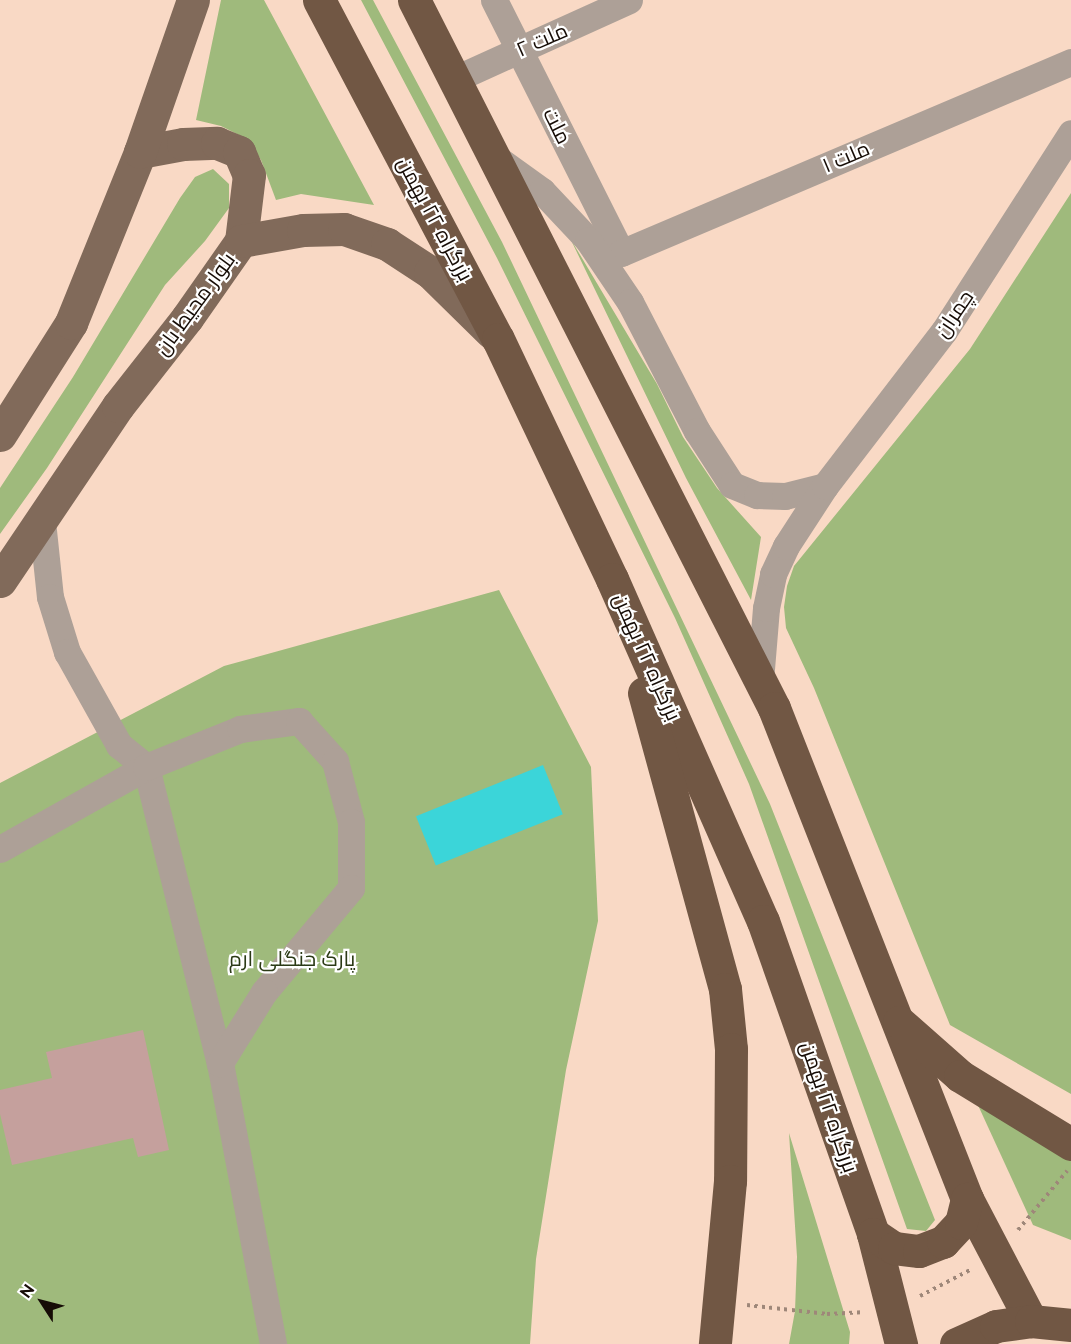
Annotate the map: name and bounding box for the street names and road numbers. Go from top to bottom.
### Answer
street label: ملت ۲ [512,18,572,62]
street label: ملت [537,104,577,148]
street label: ملت ۱ [819,136,873,178]
street label: بزرگراه ۲۲ بهمن [392,153,478,285]
street label: بلوار محیط بان [149,248,241,360]
street label: چمران [929,285,979,343]
street label: بزرگراه ۲۲ بهمن [608,589,686,725]
street label: بزرگراه ۲۲ بهمن [795,1038,863,1176]

